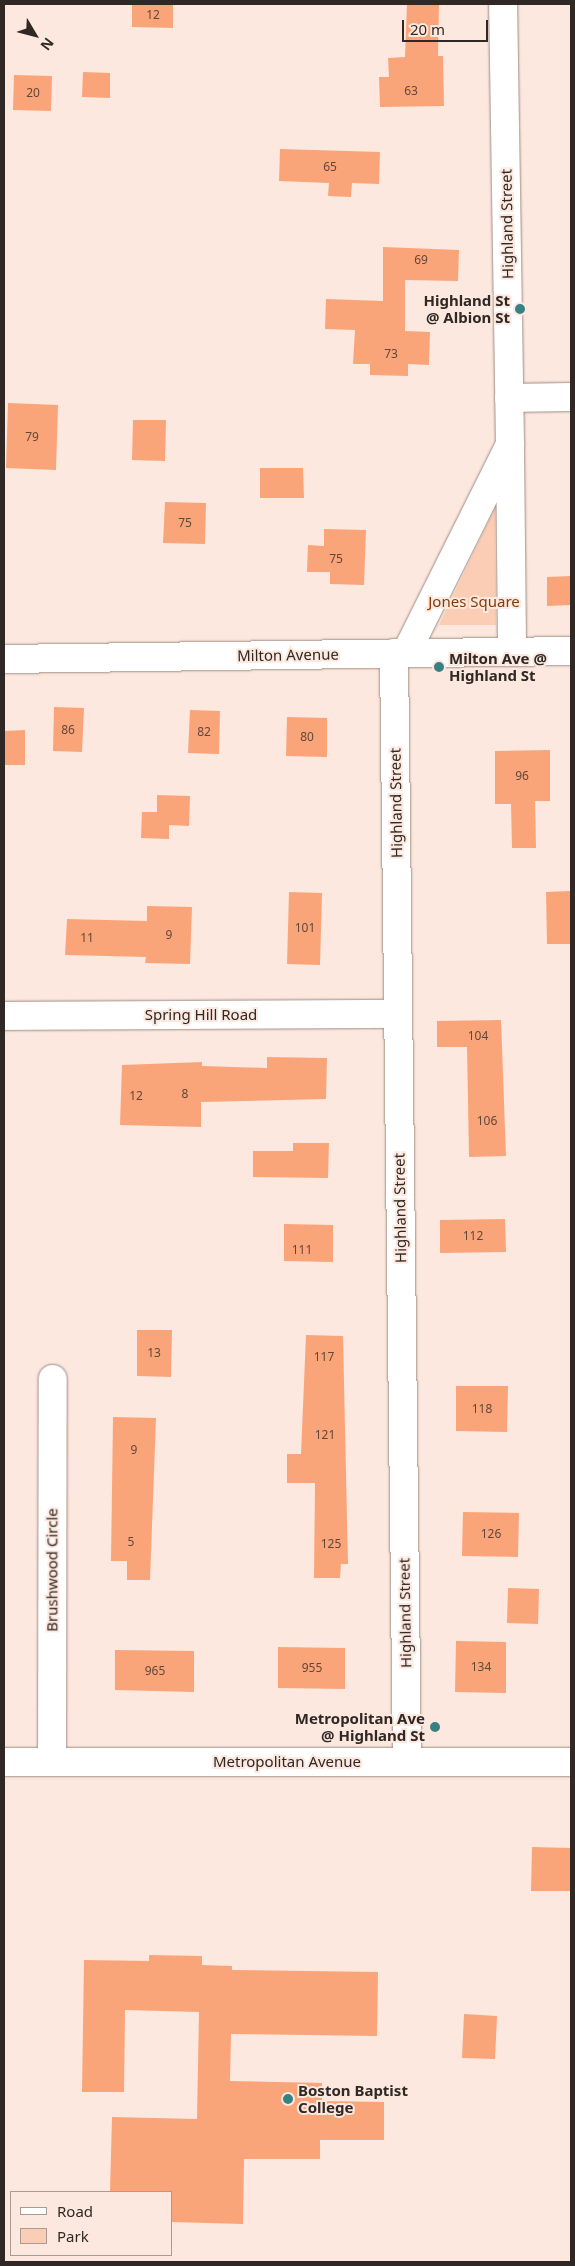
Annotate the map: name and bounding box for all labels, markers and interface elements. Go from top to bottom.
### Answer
house number: 12 [146,8,160,22]
north arrow [10,10,60,60]
scale bar [405,10,491,42]
text: 20 m [410,19,445,39]
text: N [36,34,58,55]
house number: 63 [404,84,418,98]
house number: 20 [26,86,40,100]
house number: 65 [323,160,337,174]
street label: Highland Street [497,169,517,279]
house number: 69 [414,253,428,267]
place label: Highland St @ Albion St [423,291,510,326]
marker: Highland St @ Albion St [514,303,526,315]
house number: 73 [384,347,398,361]
house number: 79 [25,430,39,444]
house number: 75 [178,516,192,530]
house number: 75 [329,552,343,566]
park label: Jones Square [428,593,520,611]
street label: Milton Avenue [237,645,339,665]
place label: Milton Ave @ Highland St [449,649,547,684]
marker: Milton Ave @ Highland St [433,661,445,673]
house number: 86 [61,723,75,737]
house number: 82 [197,725,211,739]
house number: 80 [300,730,314,744]
street label: Highland Street [386,748,406,858]
house number: 96 [515,769,529,783]
house number: 101 [295,921,315,935]
house number: 9 [166,928,172,942]
house number: 11 [80,931,94,945]
street label: Spring Hill Road [145,1006,257,1024]
house number: 104 [468,1029,488,1043]
house number: 8 [182,1087,188,1101]
house number: 12 [129,1089,143,1103]
house number: 106 [477,1114,497,1128]
street label: Highland Street [390,1153,410,1263]
house number: 112 [463,1229,483,1243]
house number: 111 [292,1243,312,1257]
house number: 13 [147,1346,161,1360]
house number: 117 [314,1350,334,1364]
house number: 118 [472,1402,492,1416]
house number: 121 [315,1428,335,1442]
house number: 9 [131,1443,137,1457]
street label: Brushwood Circle [43,1508,61,1632]
house number: 126 [481,1527,501,1541]
house number: 5 [128,1535,134,1549]
house number: 125 [321,1537,341,1551]
street label: Highland Street [395,1558,415,1668]
house number: 134 [471,1660,491,1674]
house number: 955 [302,1661,322,1675]
house number: 965 [145,1664,165,1678]
place label: Metropolitan Ave @ Highland St [295,1709,425,1744]
marker: Metropolitan Ave @ Highland St [429,1721,441,1733]
street label: Metropolitan Avenue [213,1753,361,1771]
place label: Boston Baptist College [298,2081,408,2116]
marker: Boston Baptist College [282,2093,294,2105]
legend [10,2191,172,2256]
text: Road [57,2201,93,2221]
text: Park [57,2226,89,2246]

